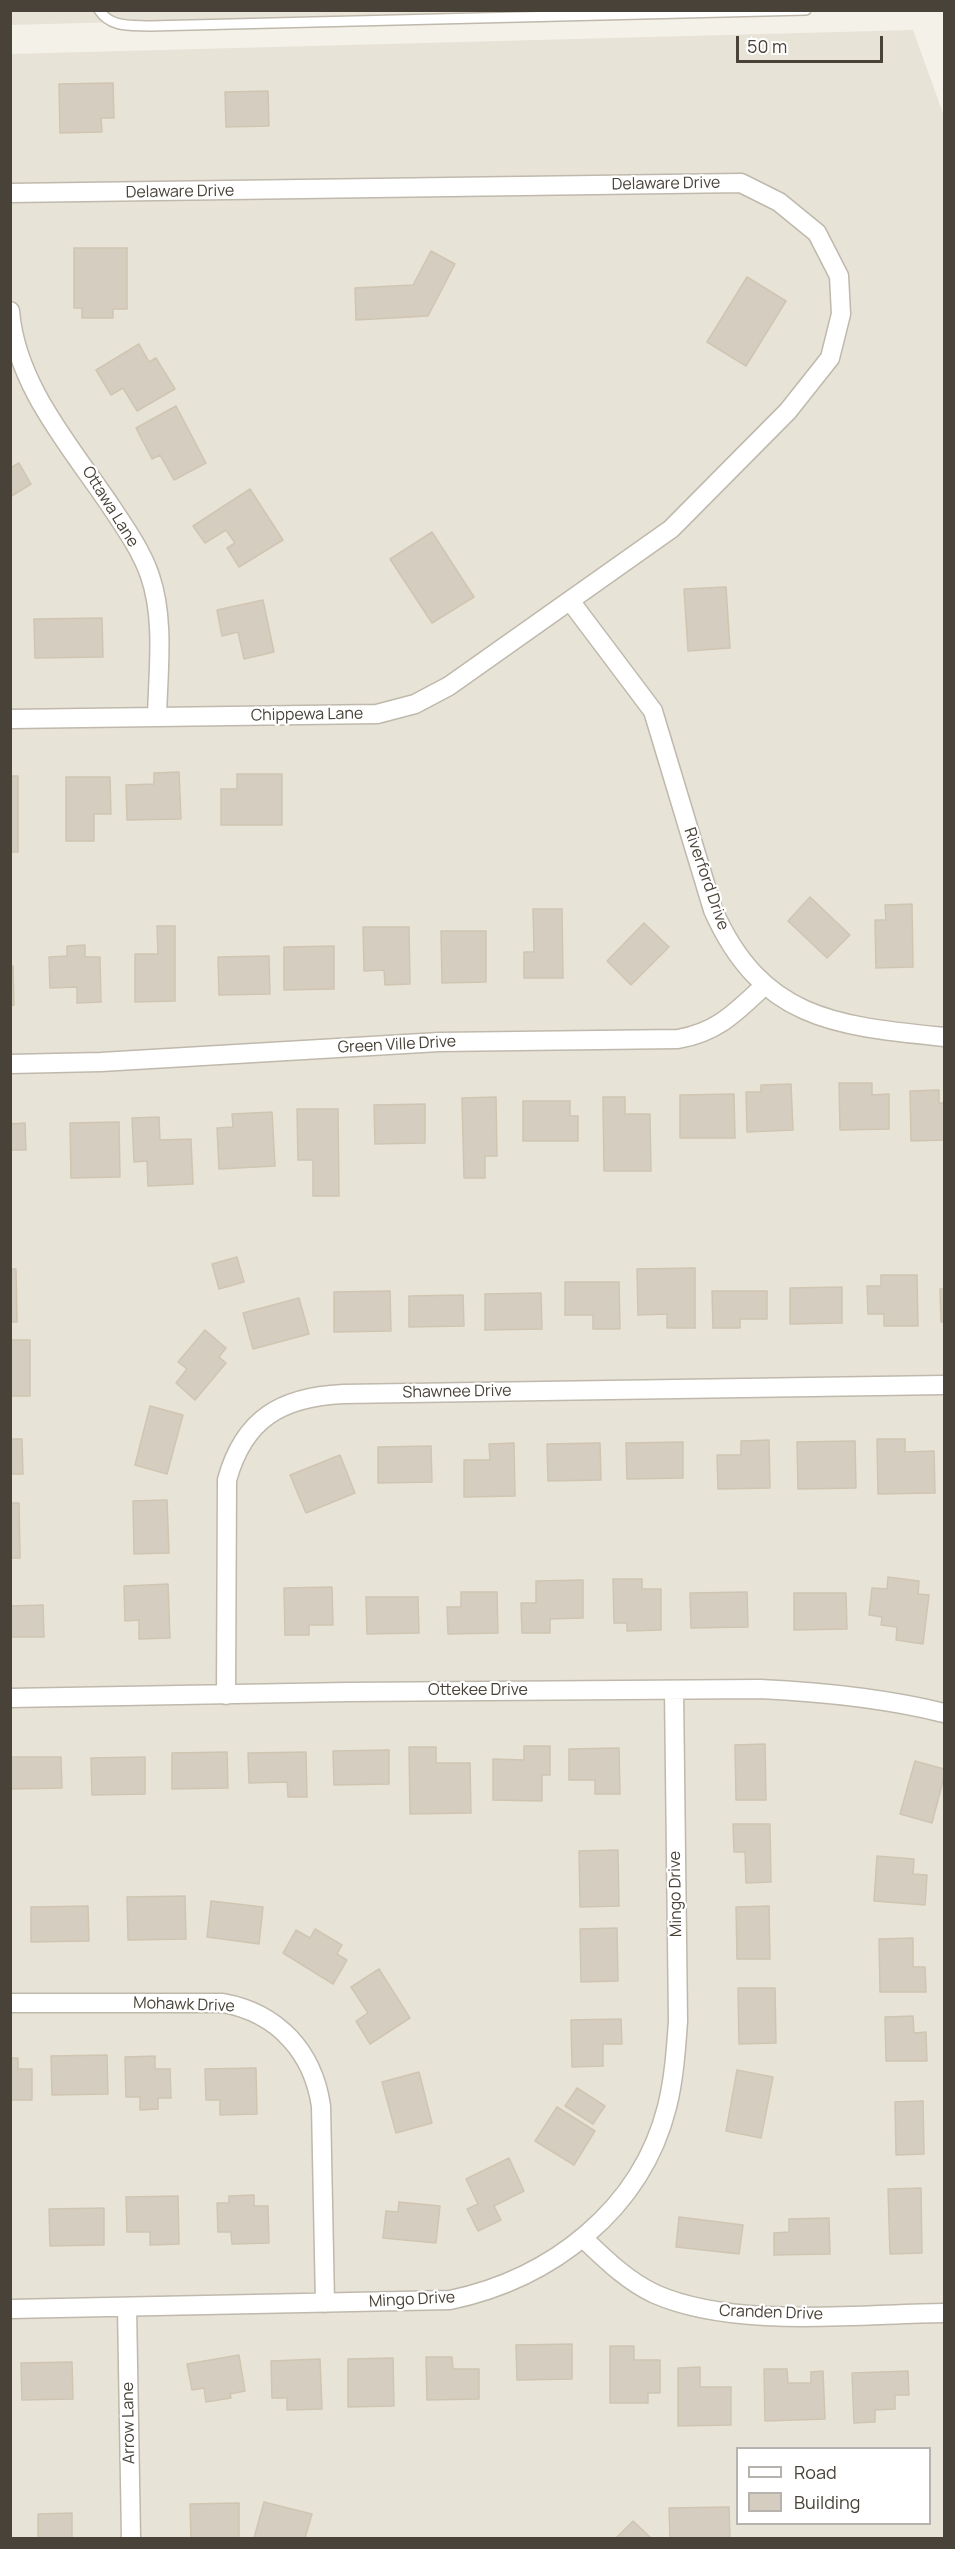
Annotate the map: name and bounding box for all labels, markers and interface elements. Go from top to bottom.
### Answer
scale bar [739,24,886,62]
text: 50 m [747,34,787,58]
street label: Delaware Drive [612,173,720,195]
street label: Delaware Drive [126,181,234,203]
street label: Ottawa Lane [78,463,142,551]
street label: Chippewa Lane [251,704,363,726]
street label: Riverford Drive [679,825,733,933]
street label: Green Ville Drive [337,1032,457,1058]
street label: Shawnee Drive [402,1381,512,1403]
street label: Ottekee Drive [428,1681,528,1701]
street label: Mingo Drive [666,1851,686,1937]
street label: Mohawk Drive [133,1994,235,2016]
street label: Mingo Drive [368,2288,456,2312]
street label: Cranden Drive [719,2302,823,2324]
street label: Arrow Lane [119,2382,139,2464]
legend [736,2447,931,2525]
text: Road [794,2460,837,2484]
text: Building [794,2490,860,2514]

